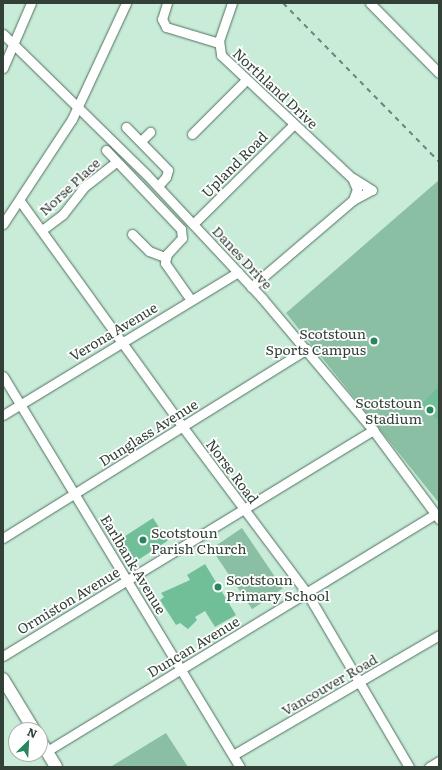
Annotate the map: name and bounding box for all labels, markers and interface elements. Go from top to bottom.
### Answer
street label: Northland Drive [230,44,322,132]
street label: Upland Road [198,128,270,200]
street label: Norse Place [35,154,103,218]
street label: Danes Drive [209,222,277,292]
street label: Verona Avenue [66,298,160,364]
place label: Scotstoun Sports Campus [266,325,366,358]
marker: Scotstoun Sports Campus [369,336,379,346]
place label: Scotstoun Stadium [355,394,422,426]
street label: Dunglass Avenue [96,395,200,469]
marker: Scotstoun Stadium [425,405,435,415]
street label: Norse Road [203,436,263,506]
street label: Earlbank Avenue [98,511,170,617]
place label: Scotstoun Parish Church [151,524,247,556]
marker: Scotstoun Parish Church [138,535,148,545]
street label: Ormiston Avenue [14,563,122,637]
place label: Scotstoun Primary School [226,571,330,604]
marker: Scotstoun Primary School [213,582,223,592]
street label: Duncan Avenue [144,612,242,680]
street label: Vancouver Road [278,650,380,718]
north arrow [8,722,48,762]
text: N [25,723,40,741]

